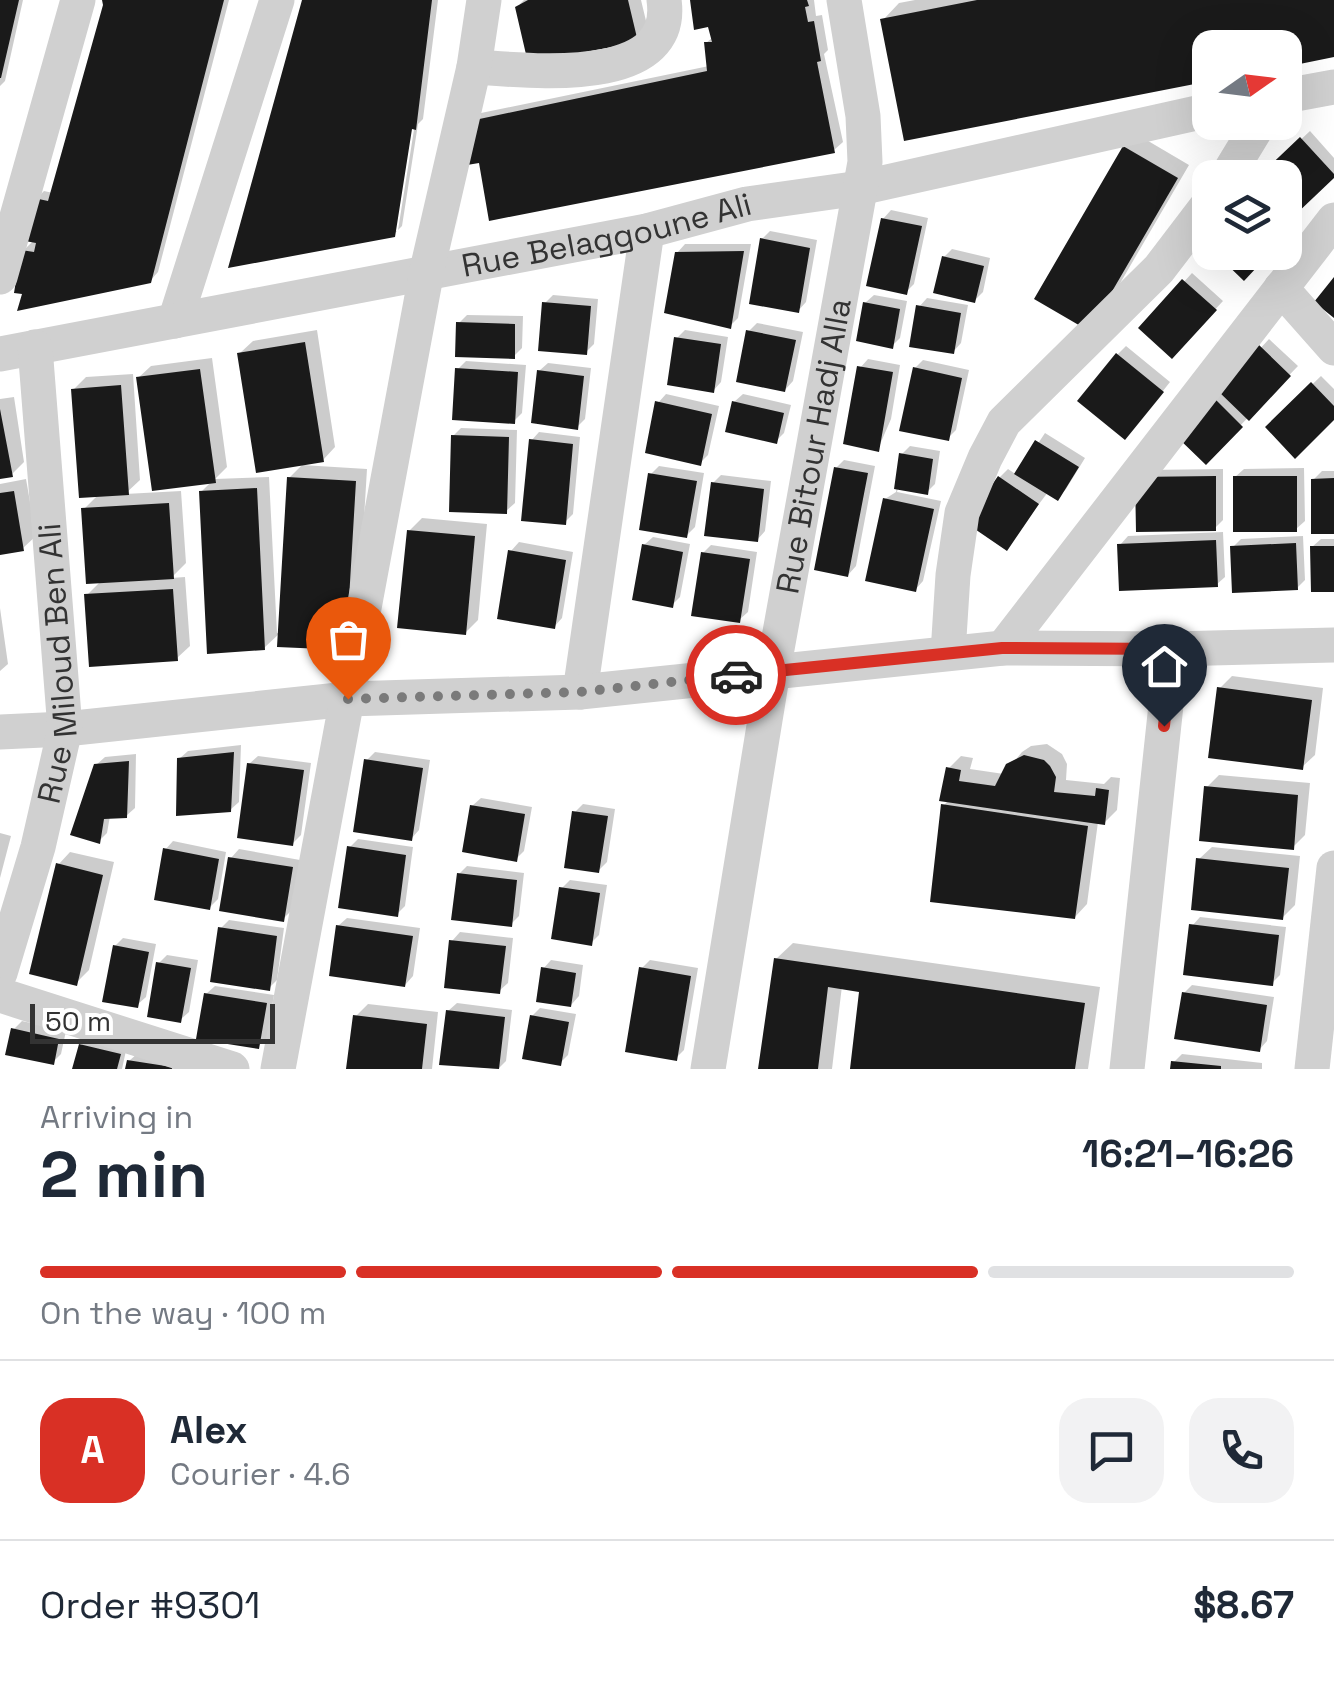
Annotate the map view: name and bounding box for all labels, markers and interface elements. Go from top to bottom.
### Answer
north arrow [1192,30,1302,140]
map controls [1192,30,1302,270]
button: layers [1192,160,1302,270]
street label: Rue Belaggoune Ali [458,184,756,286]
street label: Rue Bitour Hadj Alla [767,295,860,597]
street label: Rue Miloud Ben Ali [29,522,86,807]
pin [306,597,391,700]
icon: bag [321,612,376,667]
pin [1122,624,1207,727]
courier [686,625,786,725]
icon: home [1137,639,1192,694]
icon: car [709,648,764,703]
scale bar [30,999,275,1044]
text: 50 m [45,1003,111,1039]
text: Arriving in [40,1097,193,1137]
text: 16:21–16:26 [1082,1130,1294,1178]
text: 2 min [40,1133,208,1216]
text: On the way · 100 m [40,1293,326,1333]
button: chat [1059,1398,1164,1503]
button: phone [1189,1398,1294,1503]
text: Alex [170,1406,247,1454]
text: A [80,1426,105,1474]
text: Courier · 4.6 [170,1454,351,1494]
text: Order #9301 [40,1581,260,1629]
text: $8.67 [1193,1581,1294,1629]

